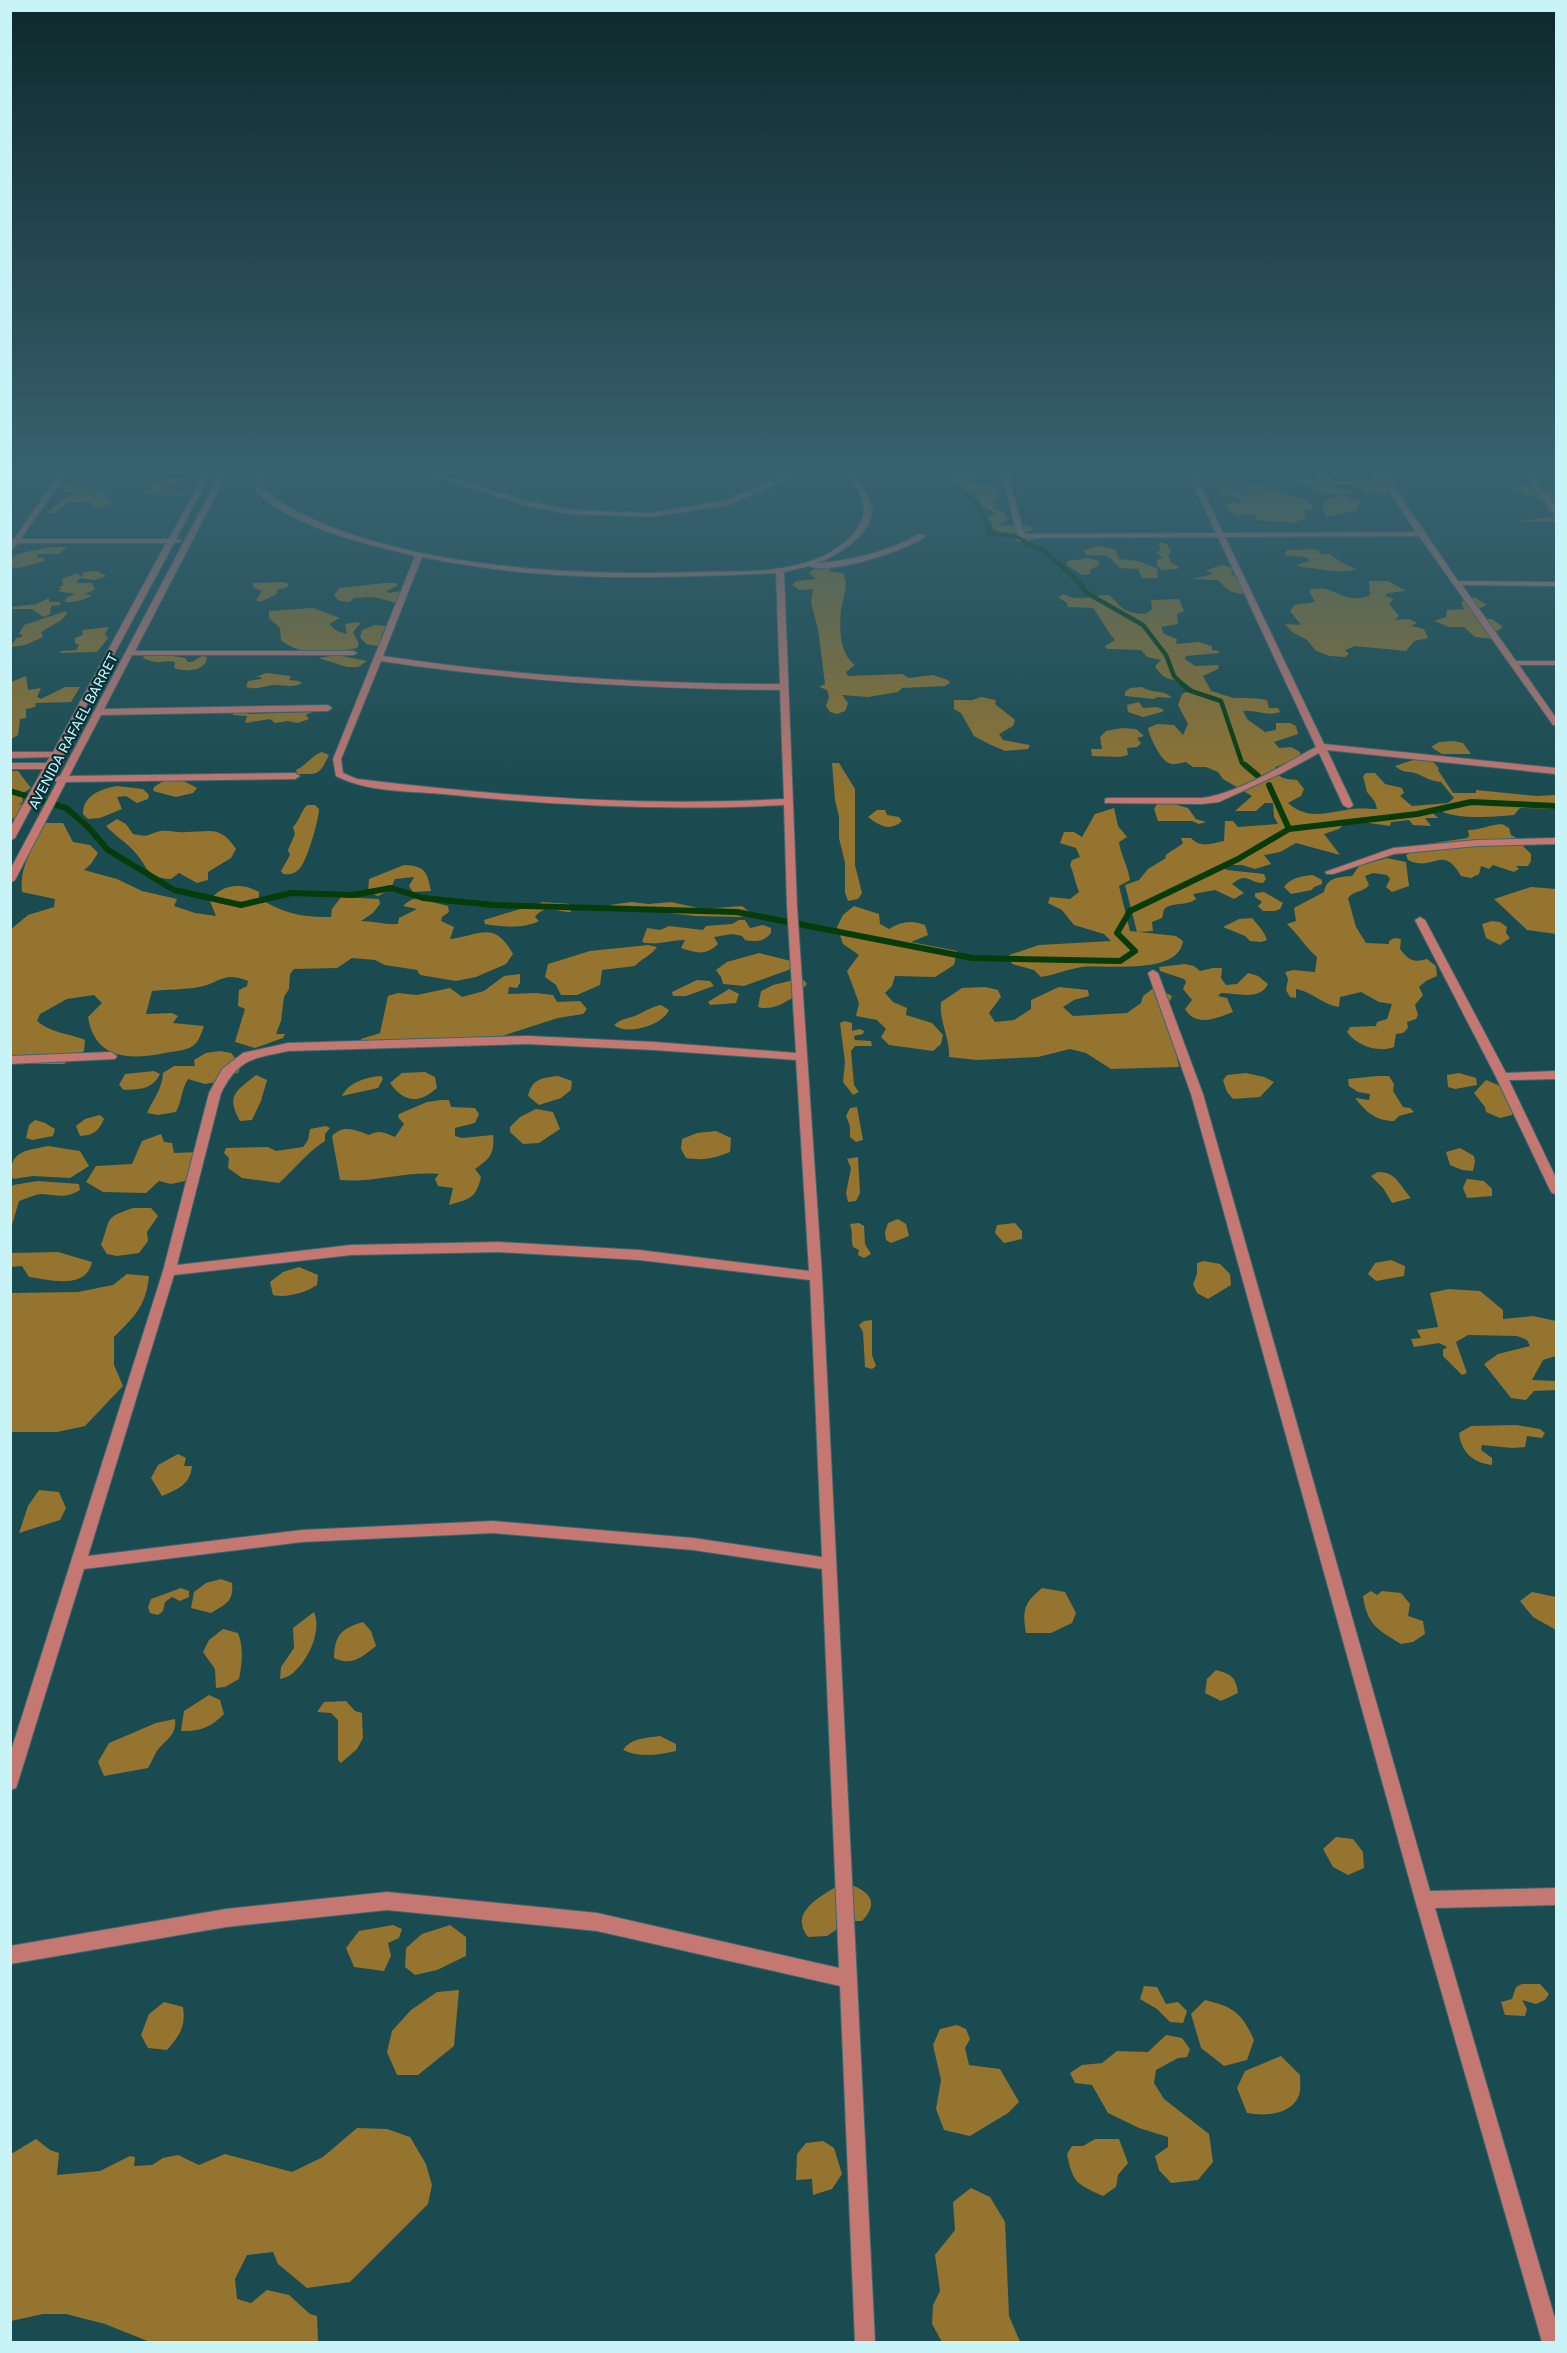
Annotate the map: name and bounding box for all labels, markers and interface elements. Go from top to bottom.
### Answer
street label: AVENIDA RAFAEL BARRET [24,650,121,812]

